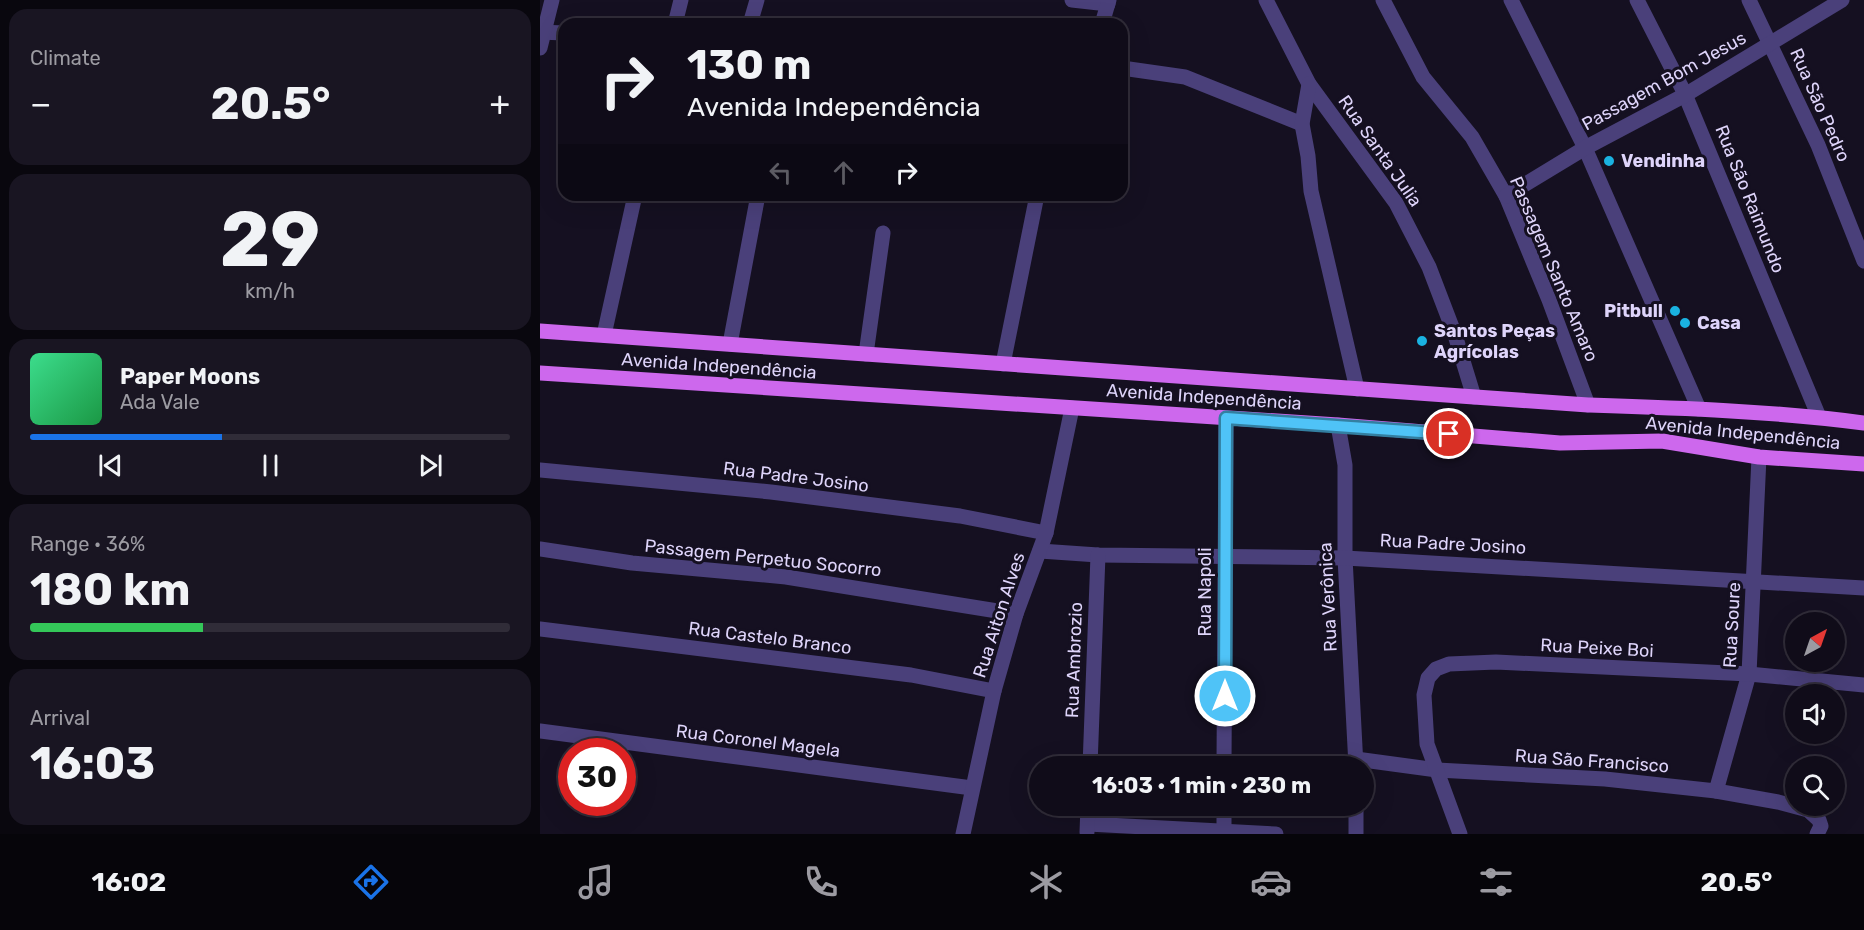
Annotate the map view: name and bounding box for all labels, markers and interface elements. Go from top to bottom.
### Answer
street label: Passagem Bom Jesus [1578,27,1750,135]
text: 130 m [687,40,812,90]
icon: right [588,42,666,120]
street label: Rua São Pedro [1785,45,1855,165]
text: Climate [30,46,101,70]
text: 20.5° [211,77,330,130]
text: − [30,84,51,123]
text: + [489,84,510,123]
text: Avenida Independência [687,91,981,123]
street label: Rua Santa Julia [1333,91,1427,211]
street label: Rua São Raimundo [1710,122,1790,276]
place label: Vendinha [1621,150,1705,172]
marker: Vendinha [1602,154,1616,168]
icon: left [764,156,797,189]
icon: ahead [827,156,860,189]
icon: right [890,156,923,189]
street label: Passagem Santo Amaro [1505,173,1603,365]
text: 29 [220,193,320,286]
text: km/h [245,279,295,303]
place label: Pitbull [1604,300,1663,322]
marker: Pitbull [1668,304,1682,318]
place label: Casa [1697,312,1741,334]
marker: Casa [1678,316,1692,330]
place label: Santos Peças Agrícolas [1434,320,1555,363]
marker: Santos Peças Agrícolas [1415,334,1429,348]
street label: Avenida Independência [621,348,817,384]
text: Paper Moons [120,363,260,390]
street label: Avenida Independência [1106,379,1302,415]
text: Ada Vale [120,390,200,414]
pin [1423,408,1474,459]
street label: Avenida Independência [1644,412,1842,454]
icon: arrive [1432,417,1465,450]
icon: previous [94,449,127,482]
icon: pause [254,449,287,482]
icon: next [414,449,447,482]
street label: Rua Padre Josino [722,457,870,497]
street label: Rua Padre Josino [1379,529,1527,559]
text: Range · 36% [30,532,145,556]
street label: Passagem Perpetuo Socorro [643,535,883,581]
street label: Rua Verônica [1314,542,1342,652]
street label: Rua Napoli [1194,547,1216,637]
street label: Rua Aiton Alves [968,550,1030,680]
text: 180 km [30,563,191,616]
street label: Rua Soure [1719,581,1745,669]
street label: Rua Ambrozio [1061,602,1087,718]
north arrow [1785,612,1845,672]
map controls [1785,612,1845,816]
street label: Rua Castelo Branco [687,617,853,659]
street label: Rua Peixe Boi [1540,634,1654,662]
position arrow [1193,664,1257,728]
button: sound [1785,684,1845,744]
text: Arrival [30,706,90,730]
street label: Rua Coronel Magela [675,720,841,762]
text: 16:03 [30,737,155,790]
speed limit sign: 30 [558,738,636,816]
street label: Rua São Francisco [1514,745,1670,777]
button: search [1785,756,1845,816]
text: 16:03 · 1 min · 230 m [1092,772,1311,799]
icon: directions [350,861,392,903]
icon: music [575,861,617,903]
icon: phone [800,861,842,903]
icon: climate [1025,861,1067,903]
icon: car [1250,861,1292,903]
icon: filters [1475,861,1517,903]
text: 16:02 [92,866,166,898]
text: 20.5° [1700,866,1772,898]

